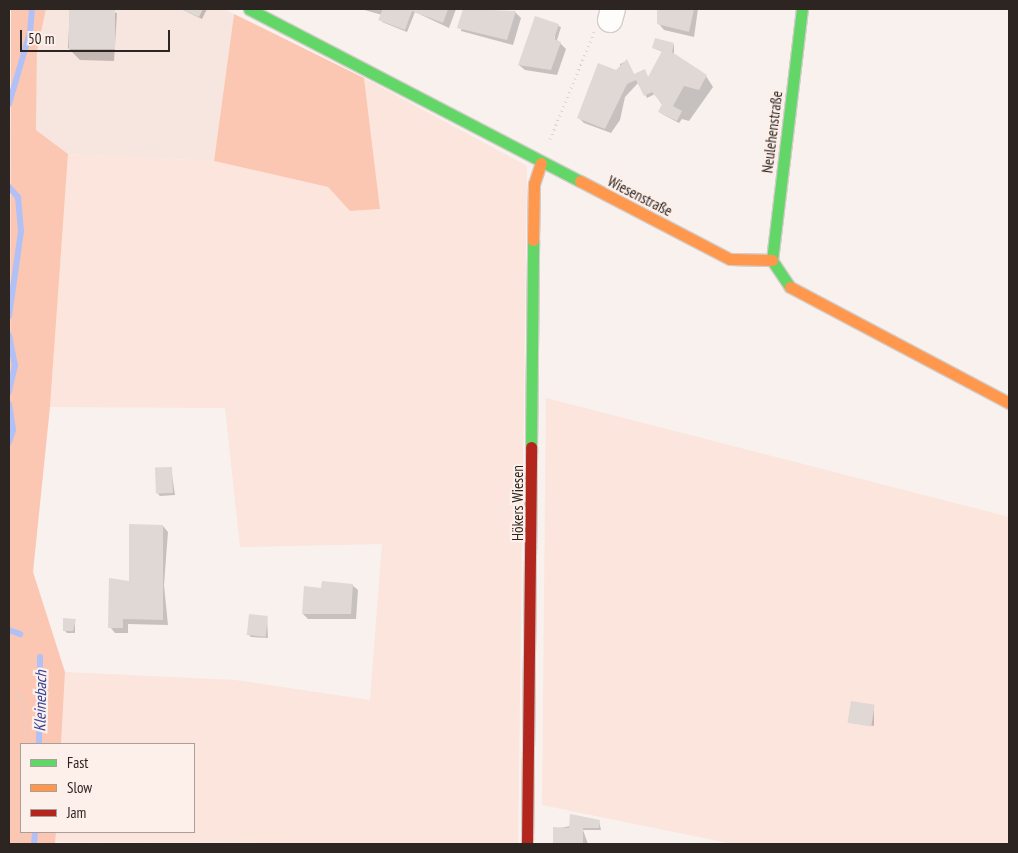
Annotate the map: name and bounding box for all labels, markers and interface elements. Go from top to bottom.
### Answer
scale bar [22,20,172,52]
text: 50 m [28,29,54,48]
street label: Neulehenstraße [758,90,786,174]
street label: Wiesenstraße [605,172,675,220]
street label: Hökers Wiesen [509,465,527,541]
water label: Kleinebach [30,670,50,732]
legend [20,743,195,833]
text: Fast [67,753,88,772]
text: Slow [67,778,92,797]
text: Jam [67,803,86,822]

